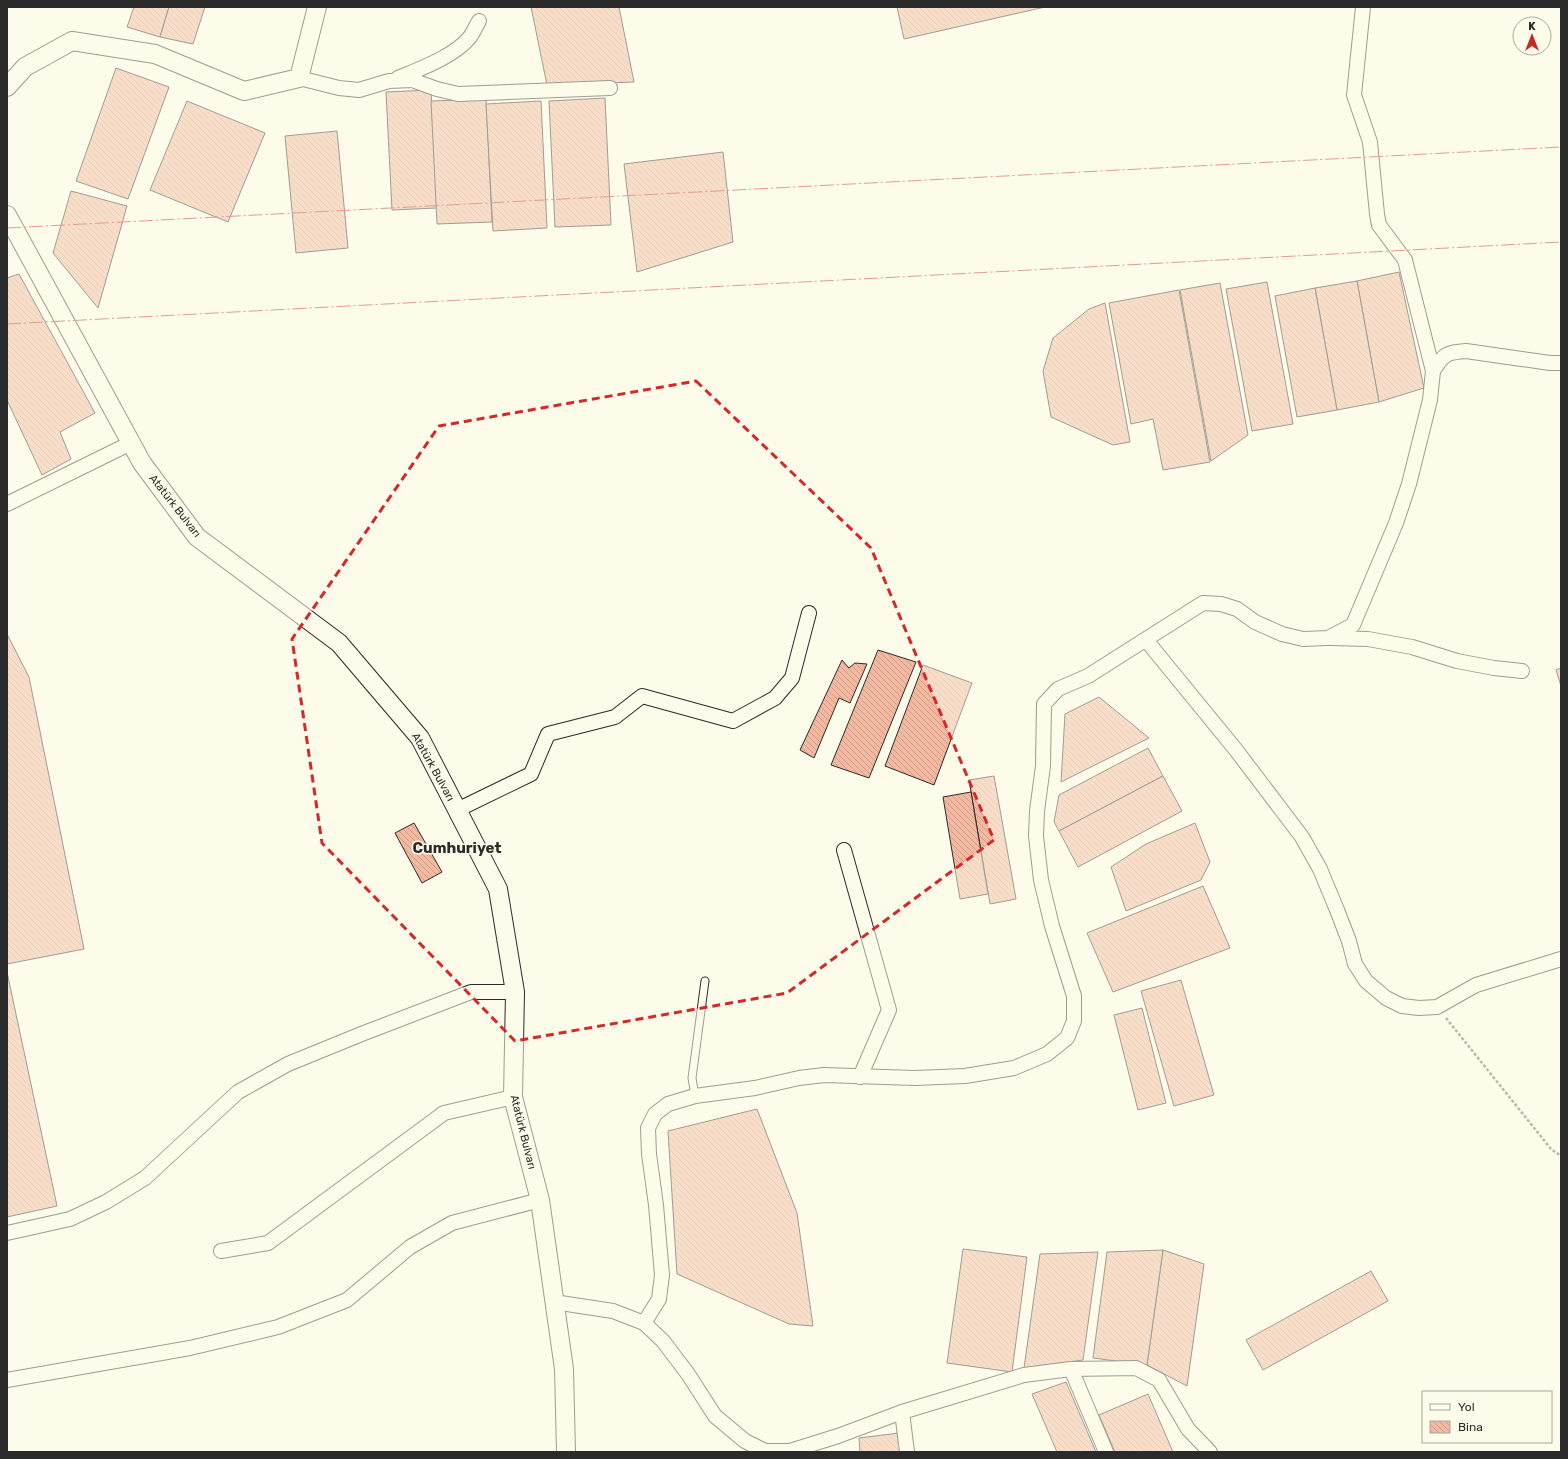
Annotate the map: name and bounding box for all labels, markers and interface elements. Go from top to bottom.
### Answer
north arrow [1512,16,1552,56]
text: K [1528,20,1536,33]
street label: Atatürk Bulvarı [146,472,204,540]
street label: Atatürk Bulvarı [409,731,457,803]
district label: Cumhuriyet [413,839,501,857]
street label: Atatürk Bulvarı [507,1093,539,1171]
legend [1422,1391,1552,1443]
text: Yol [1458,1400,1475,1414]
text: Bina [1458,1420,1483,1434]

